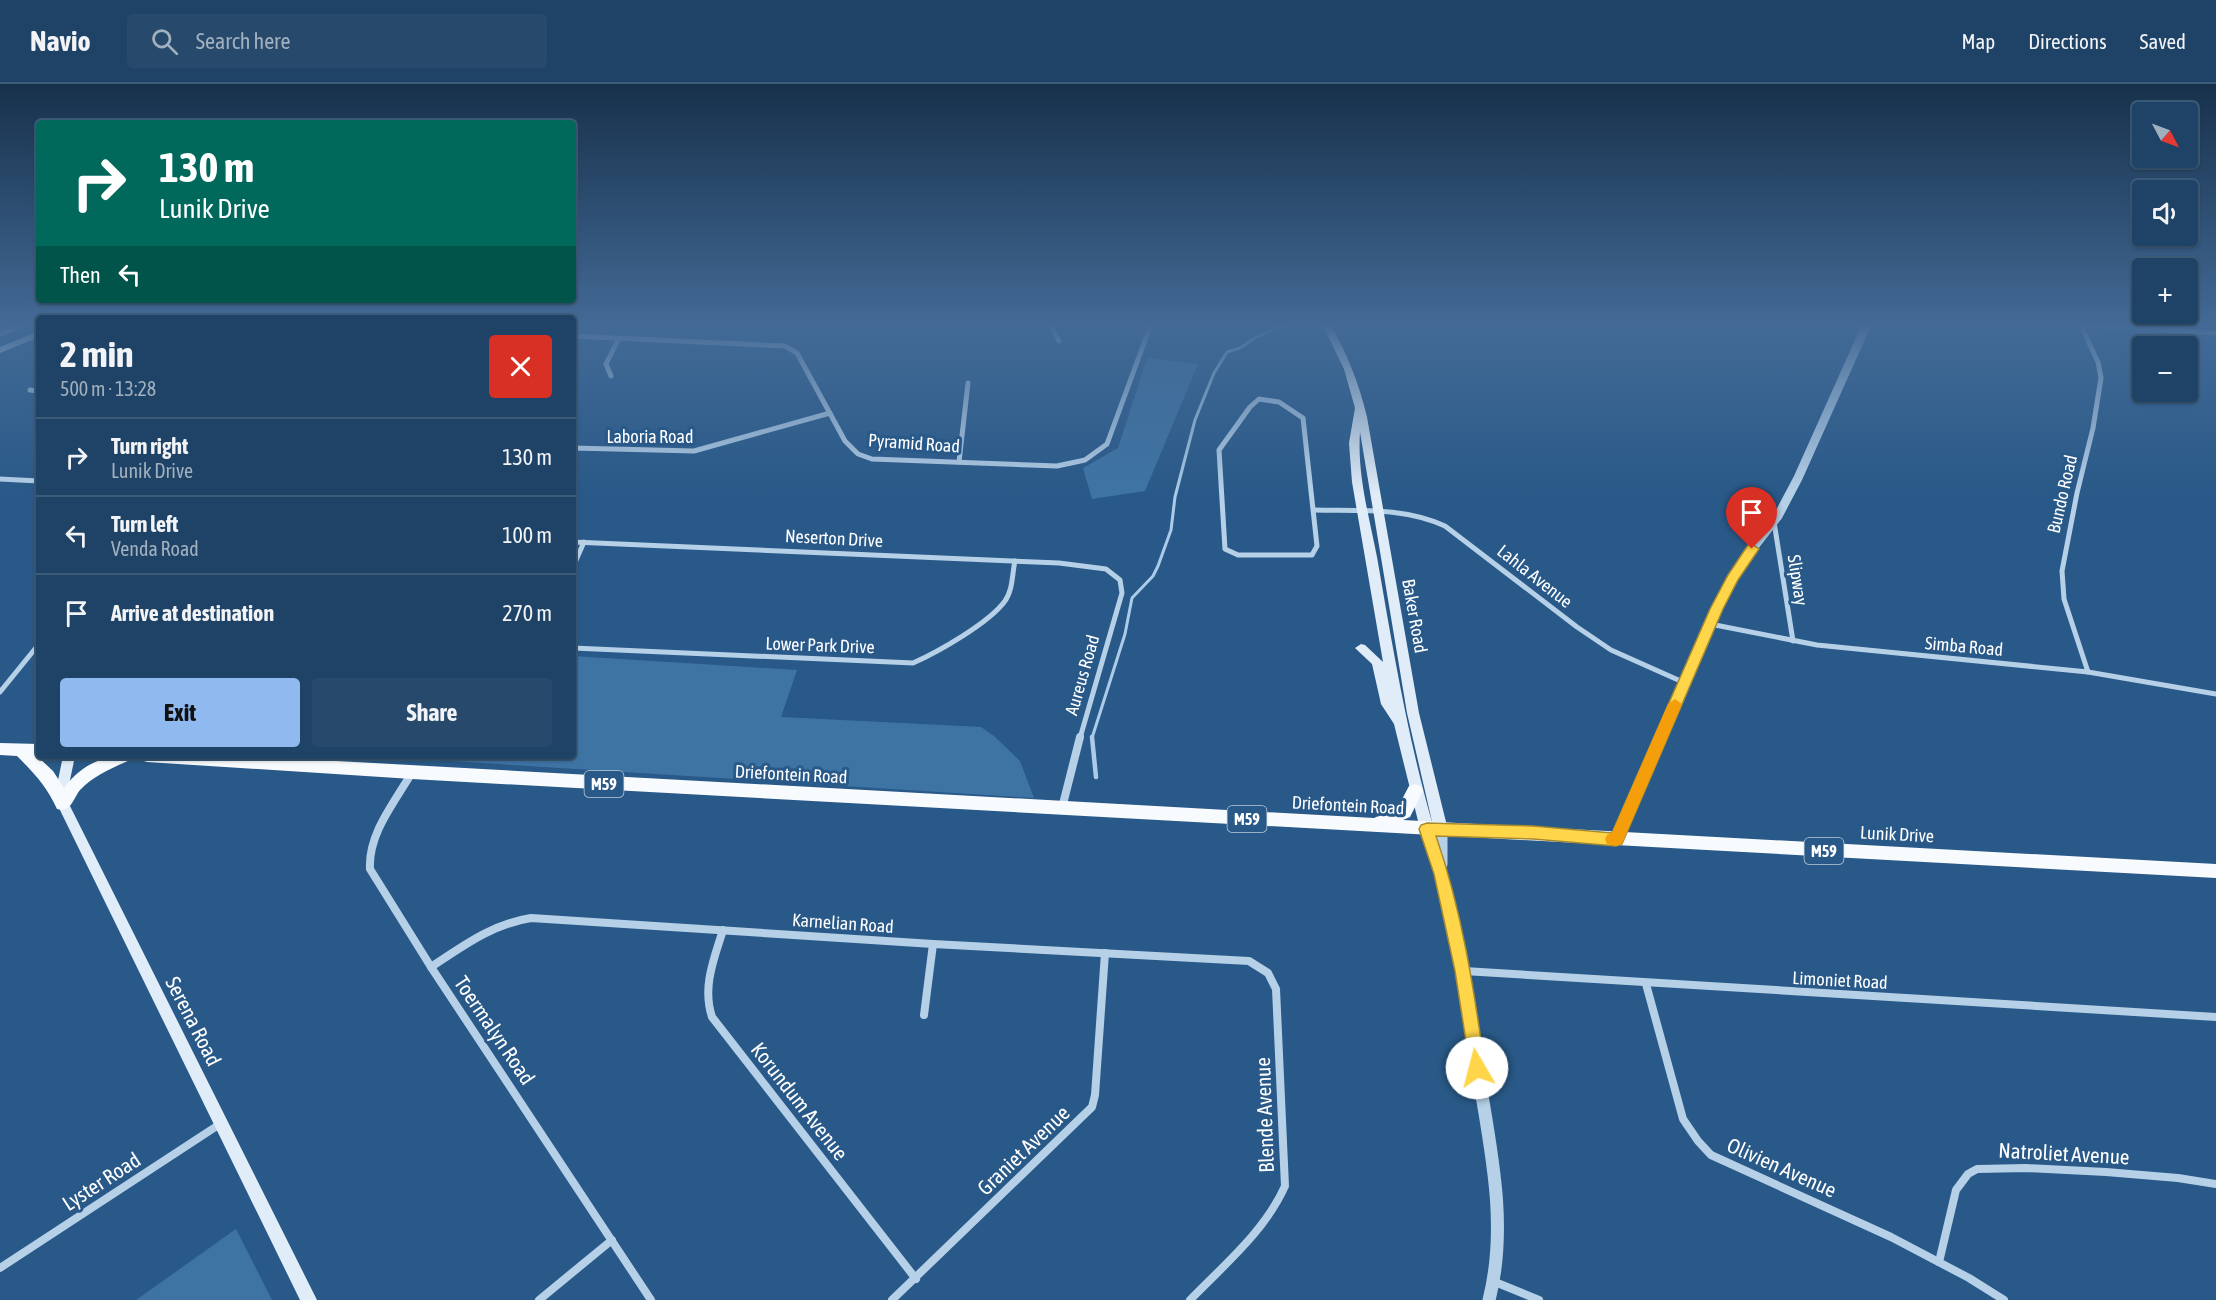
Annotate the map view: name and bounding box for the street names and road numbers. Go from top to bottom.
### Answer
street label: Laboria Road [607,426,693,447]
street label: Pyramid Road [867,429,961,457]
street label: Bundo Road [2043,453,2081,535]
street label: Neserton Drive [784,525,884,551]
street label: Lahla Avenue [1493,540,1577,612]
street label: Slipway [1784,553,1812,607]
street label: Baker Road [1398,577,1432,655]
street label: Aureus Road [1060,632,1104,718]
street label: Simba Road [1924,632,2004,660]
street label: Lower Park Drive [765,633,875,657]
street label: Driefontein Road [734,761,848,787]
road number: M59 [584,771,624,797]
street label: Driefontein Road [1291,792,1405,818]
road number: M59 [1228,806,1266,832]
street label: Lunik Drive [1860,822,1934,846]
road number: M59 [1804,838,1844,864]
street label: Karnelian Road [791,909,895,937]
street label: Limoniet Road [1792,967,1888,993]
street label: Toermalyn Road [450,971,540,1089]
street label: Serena Road [161,972,227,1070]
street label: Korundum Avenue [747,1037,853,1165]
street label: Blende Avenue [1250,1057,1278,1173]
street label: Graniet Avenue [972,1100,1074,1200]
street label: Olivien Avenue [1724,1132,1840,1202]
street label: Natroliet Avenue [1998,1138,2130,1168]
street label: Lyster Road [58,1147,144,1215]

